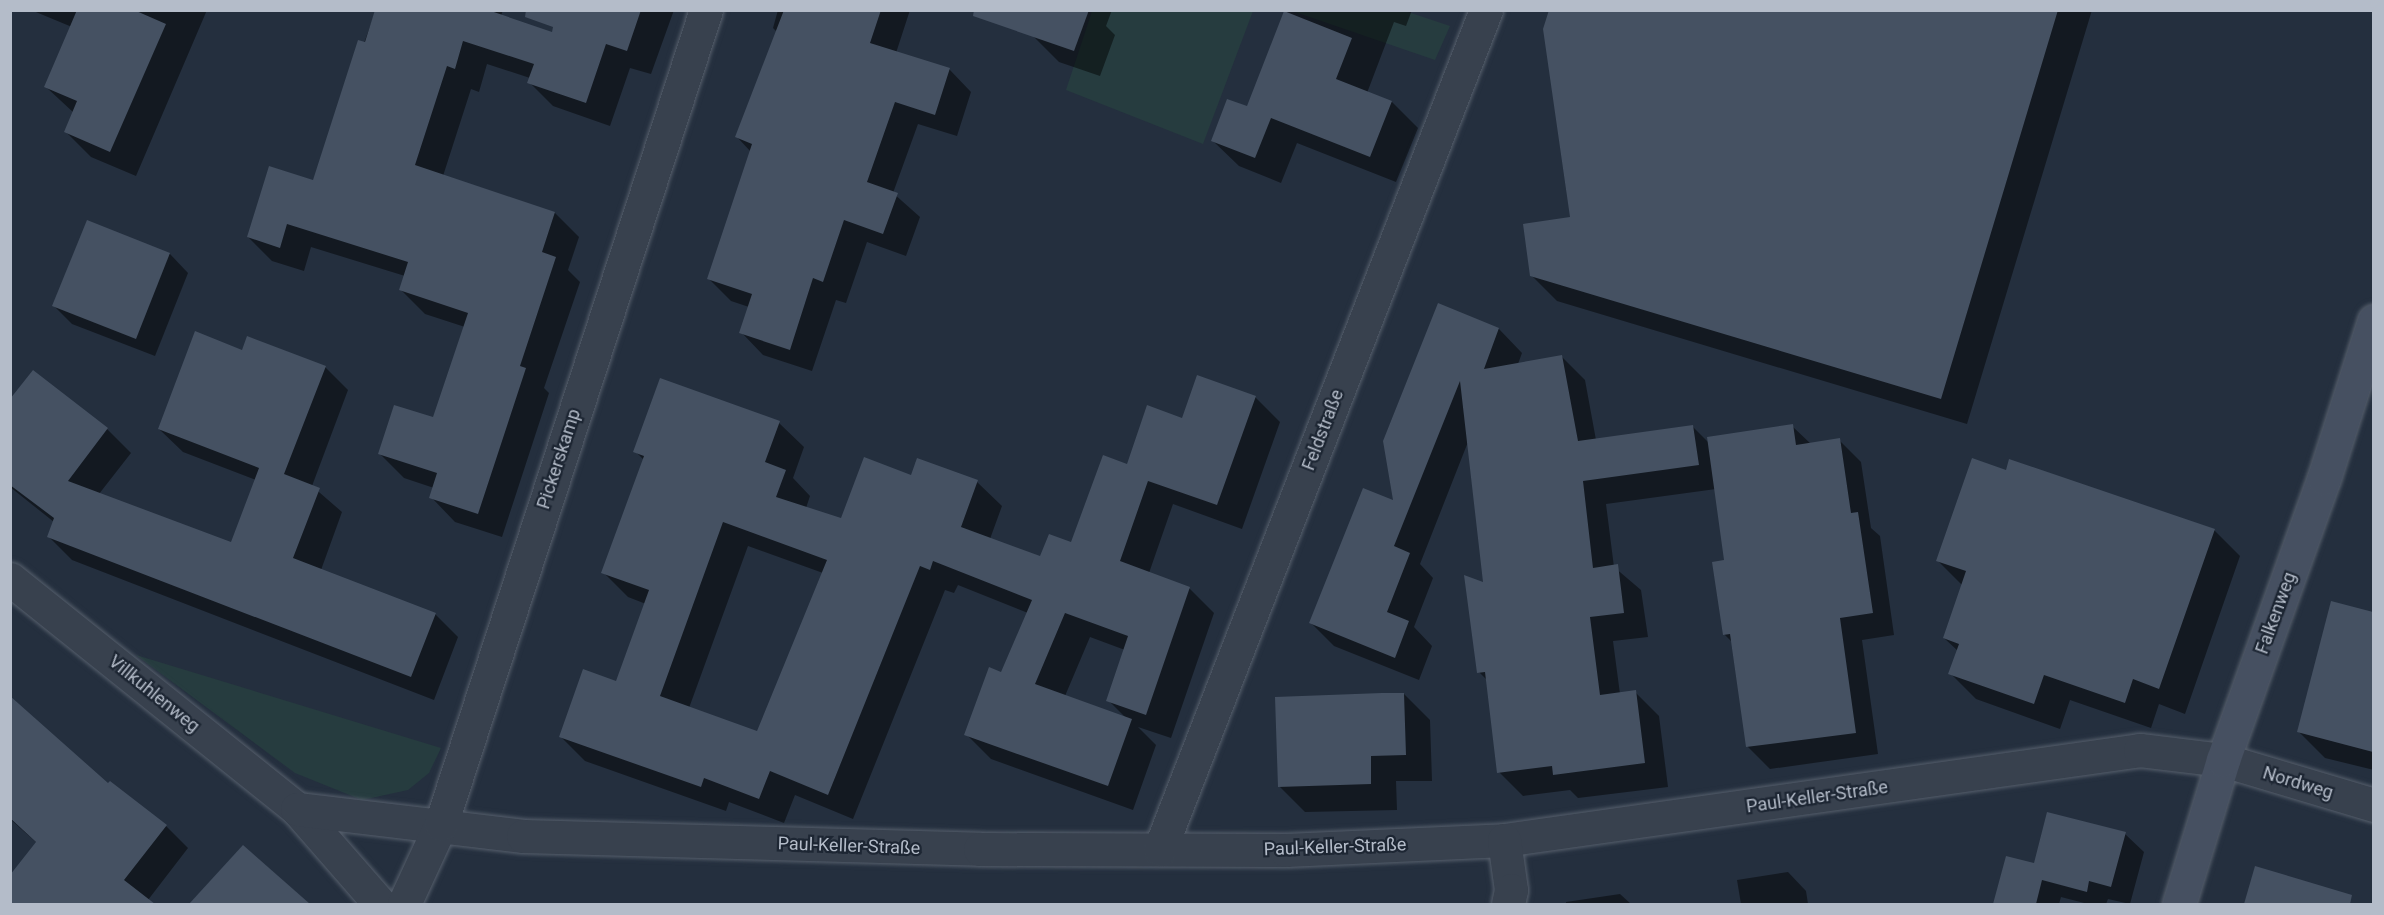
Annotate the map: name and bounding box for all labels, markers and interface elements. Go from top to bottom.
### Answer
street label: Feldstraße [1298,387,1348,473]
street label: Pickerskamp [533,406,585,512]
street label: Falkenweg [2251,569,2301,657]
street label: Villkuhlenweg [104,651,204,737]
street label: Nordweg [2260,762,2336,804]
street label: Paul-Keller-Straße [1745,776,1889,818]
street label: Paul-Keller-Straße [777,833,921,859]
street label: Paul-Keller-Straße [1263,834,1407,860]

